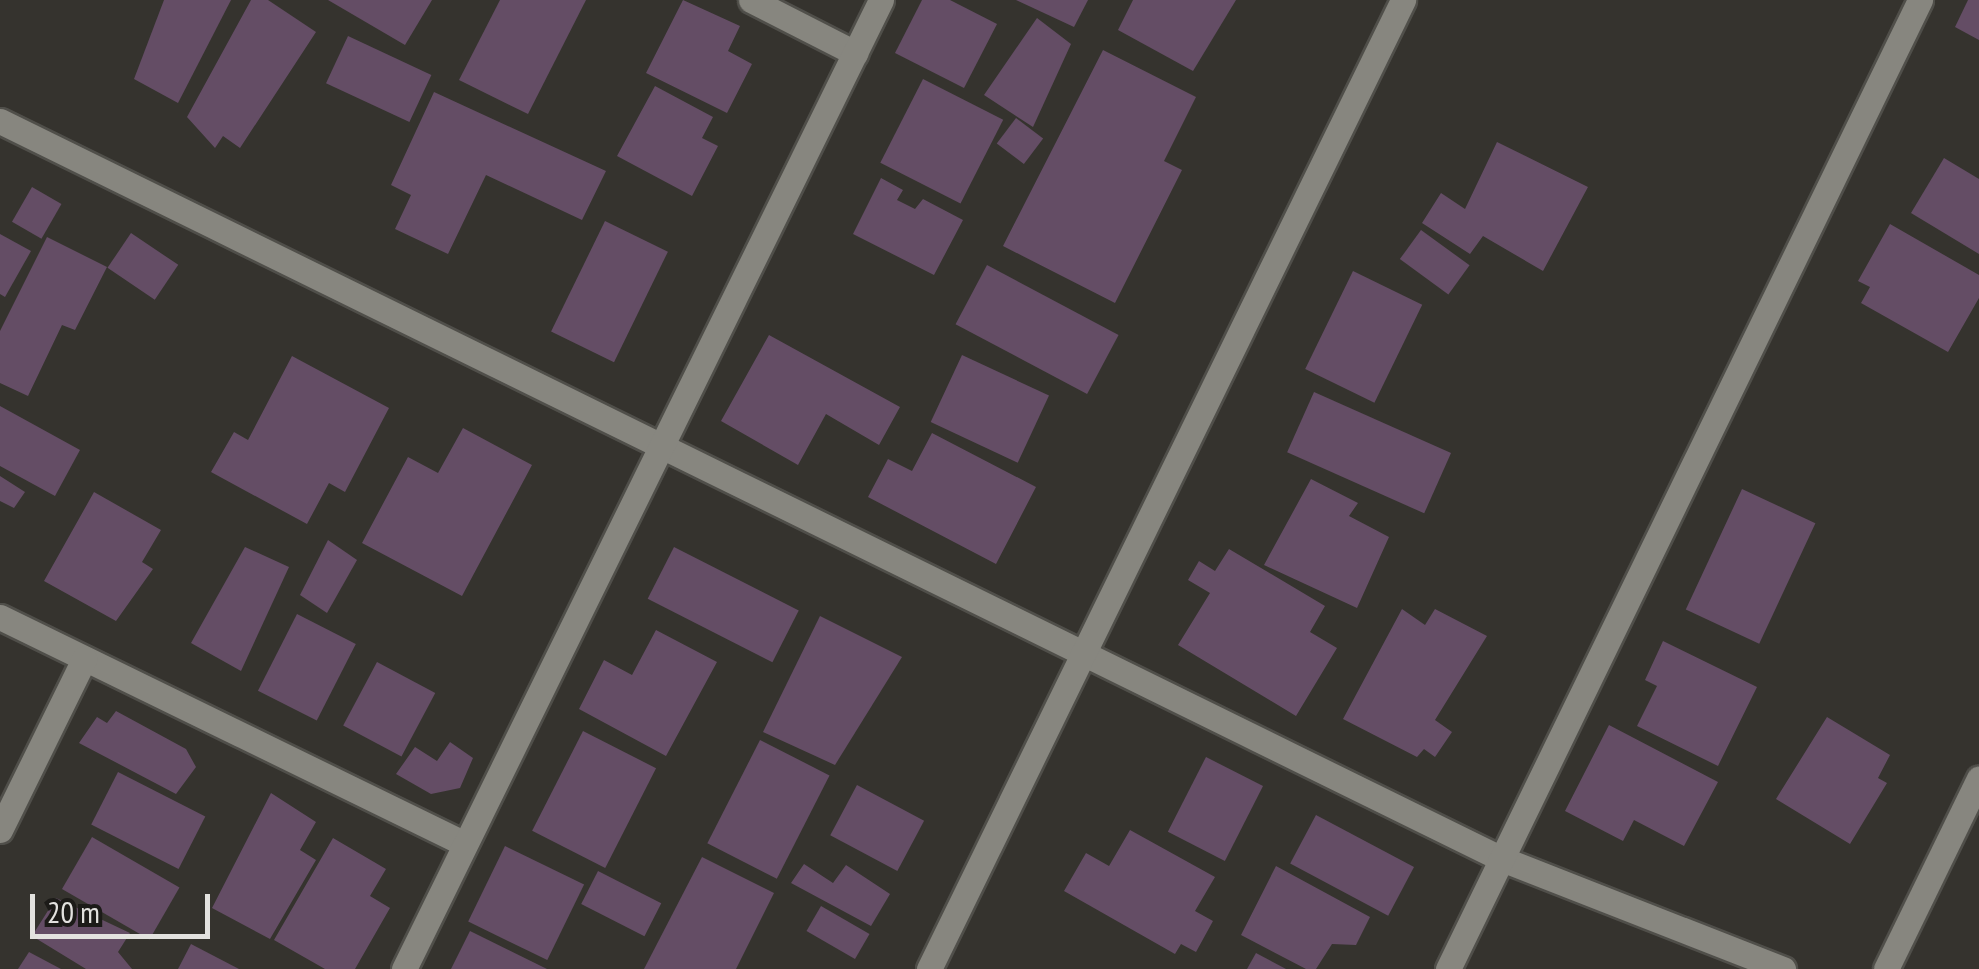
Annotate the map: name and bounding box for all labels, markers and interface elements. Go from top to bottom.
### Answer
scale bar [35,874,215,936]
text: 20 m [47,892,100,931]

